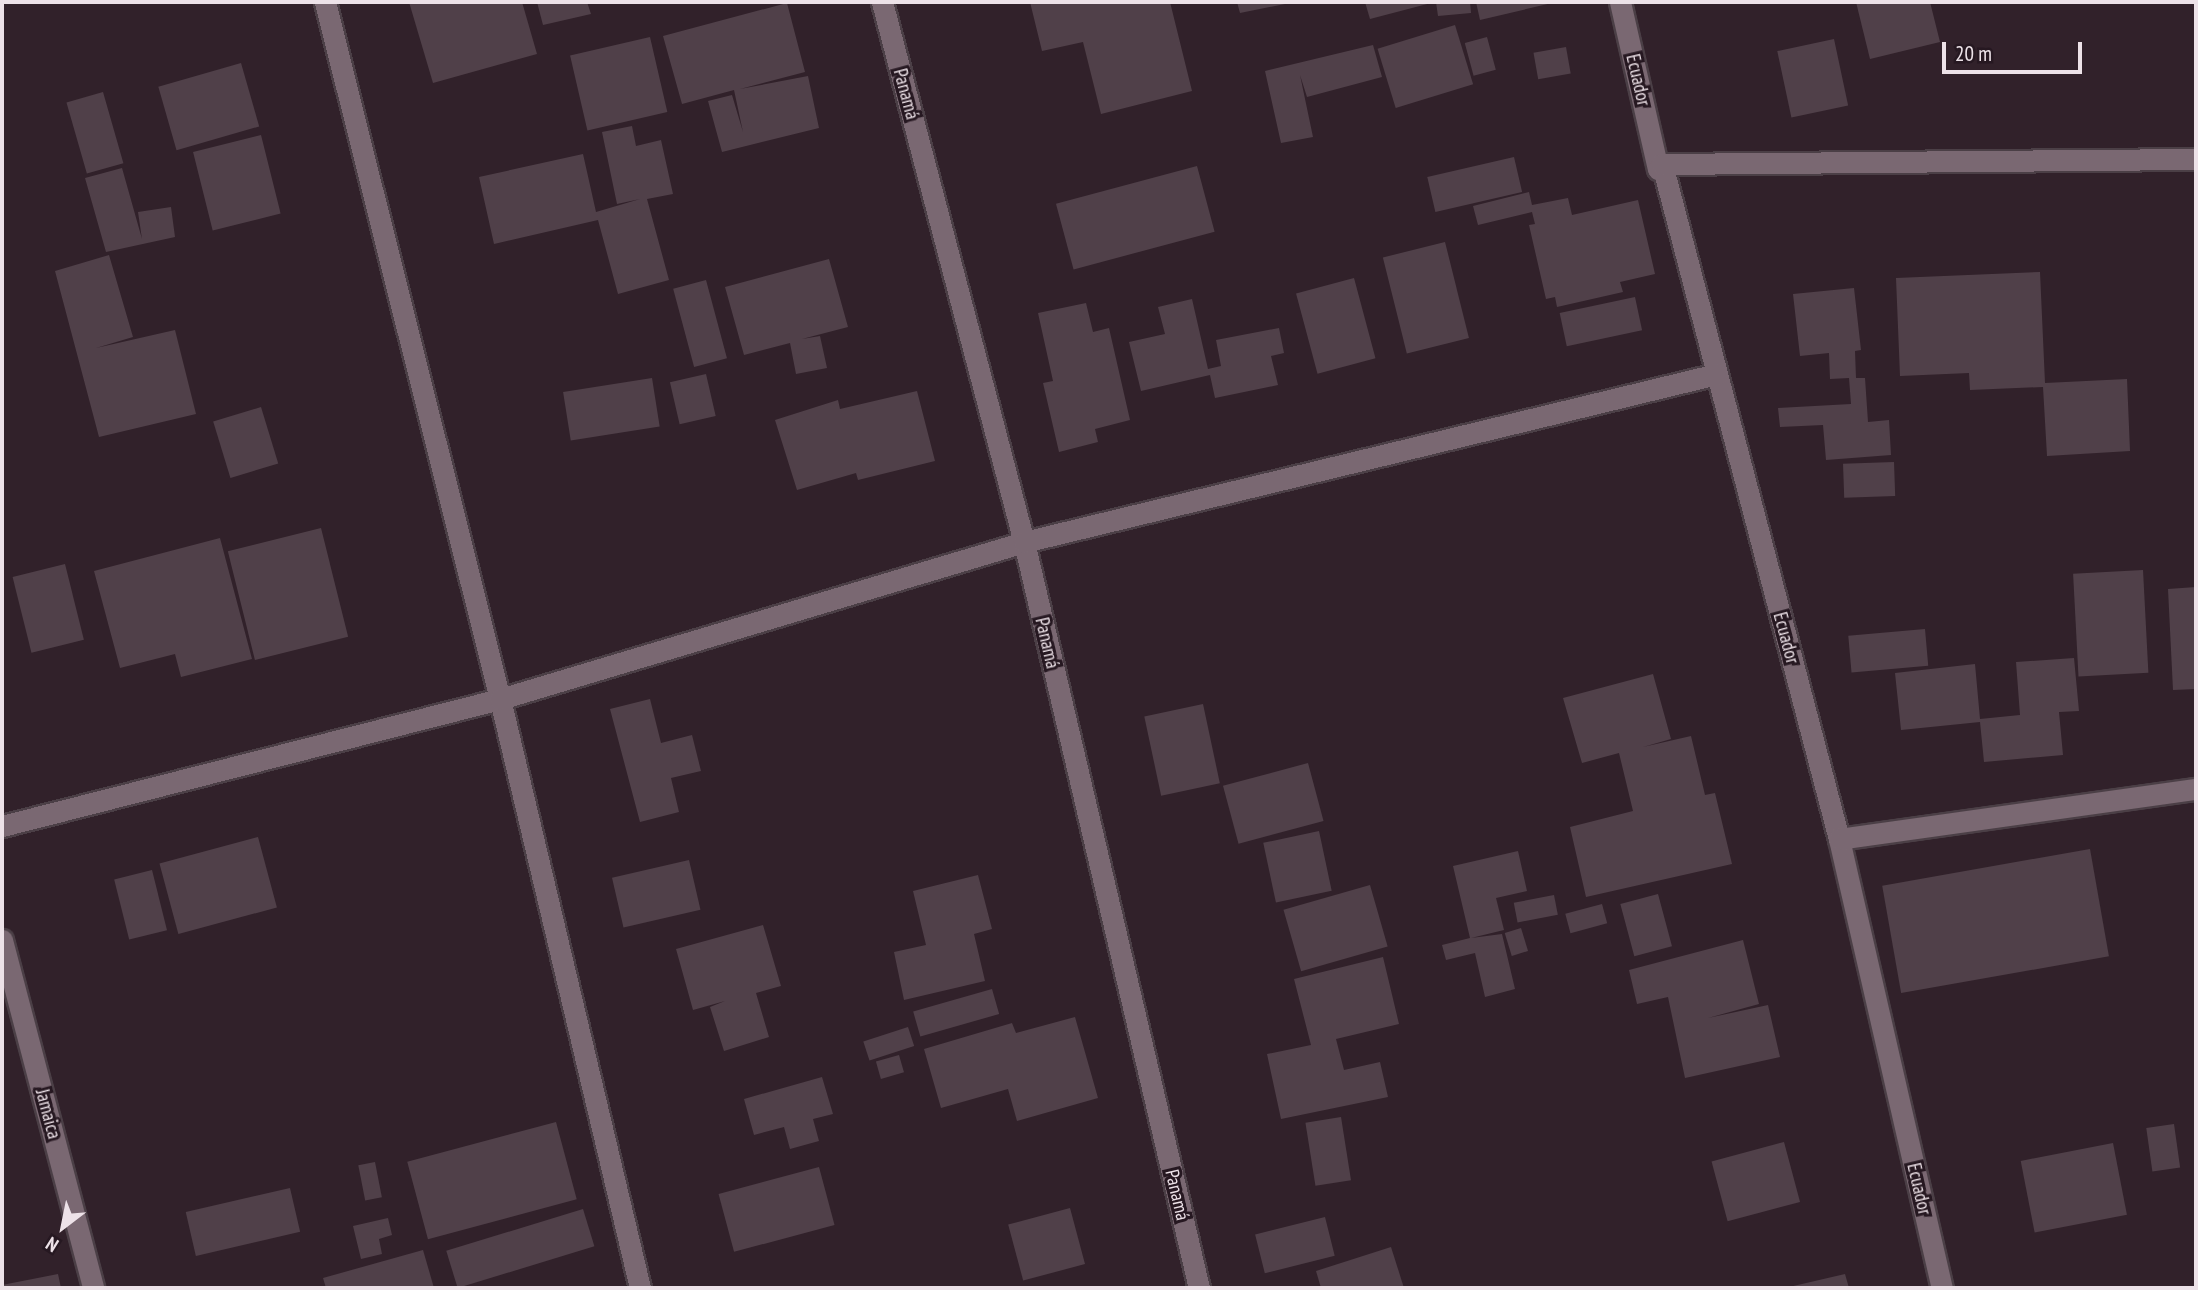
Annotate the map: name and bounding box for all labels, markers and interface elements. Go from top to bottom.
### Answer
scale bar [1946,28,2086,72]
text: 20 m [1955,40,1992,67]
street label: Ecuador [1621,52,1655,108]
street label: Panamá [888,66,924,122]
street label: Ecuador [1768,610,1804,666]
street label: Panamá [1030,615,1064,671]
street label: Jamaica [30,1087,66,1141]
street label: Ecuador [1902,1161,1936,1217]
street label: Panamá [1160,1167,1194,1223]
north arrow [28,1192,98,1262]
text: N [41,1232,63,1258]

